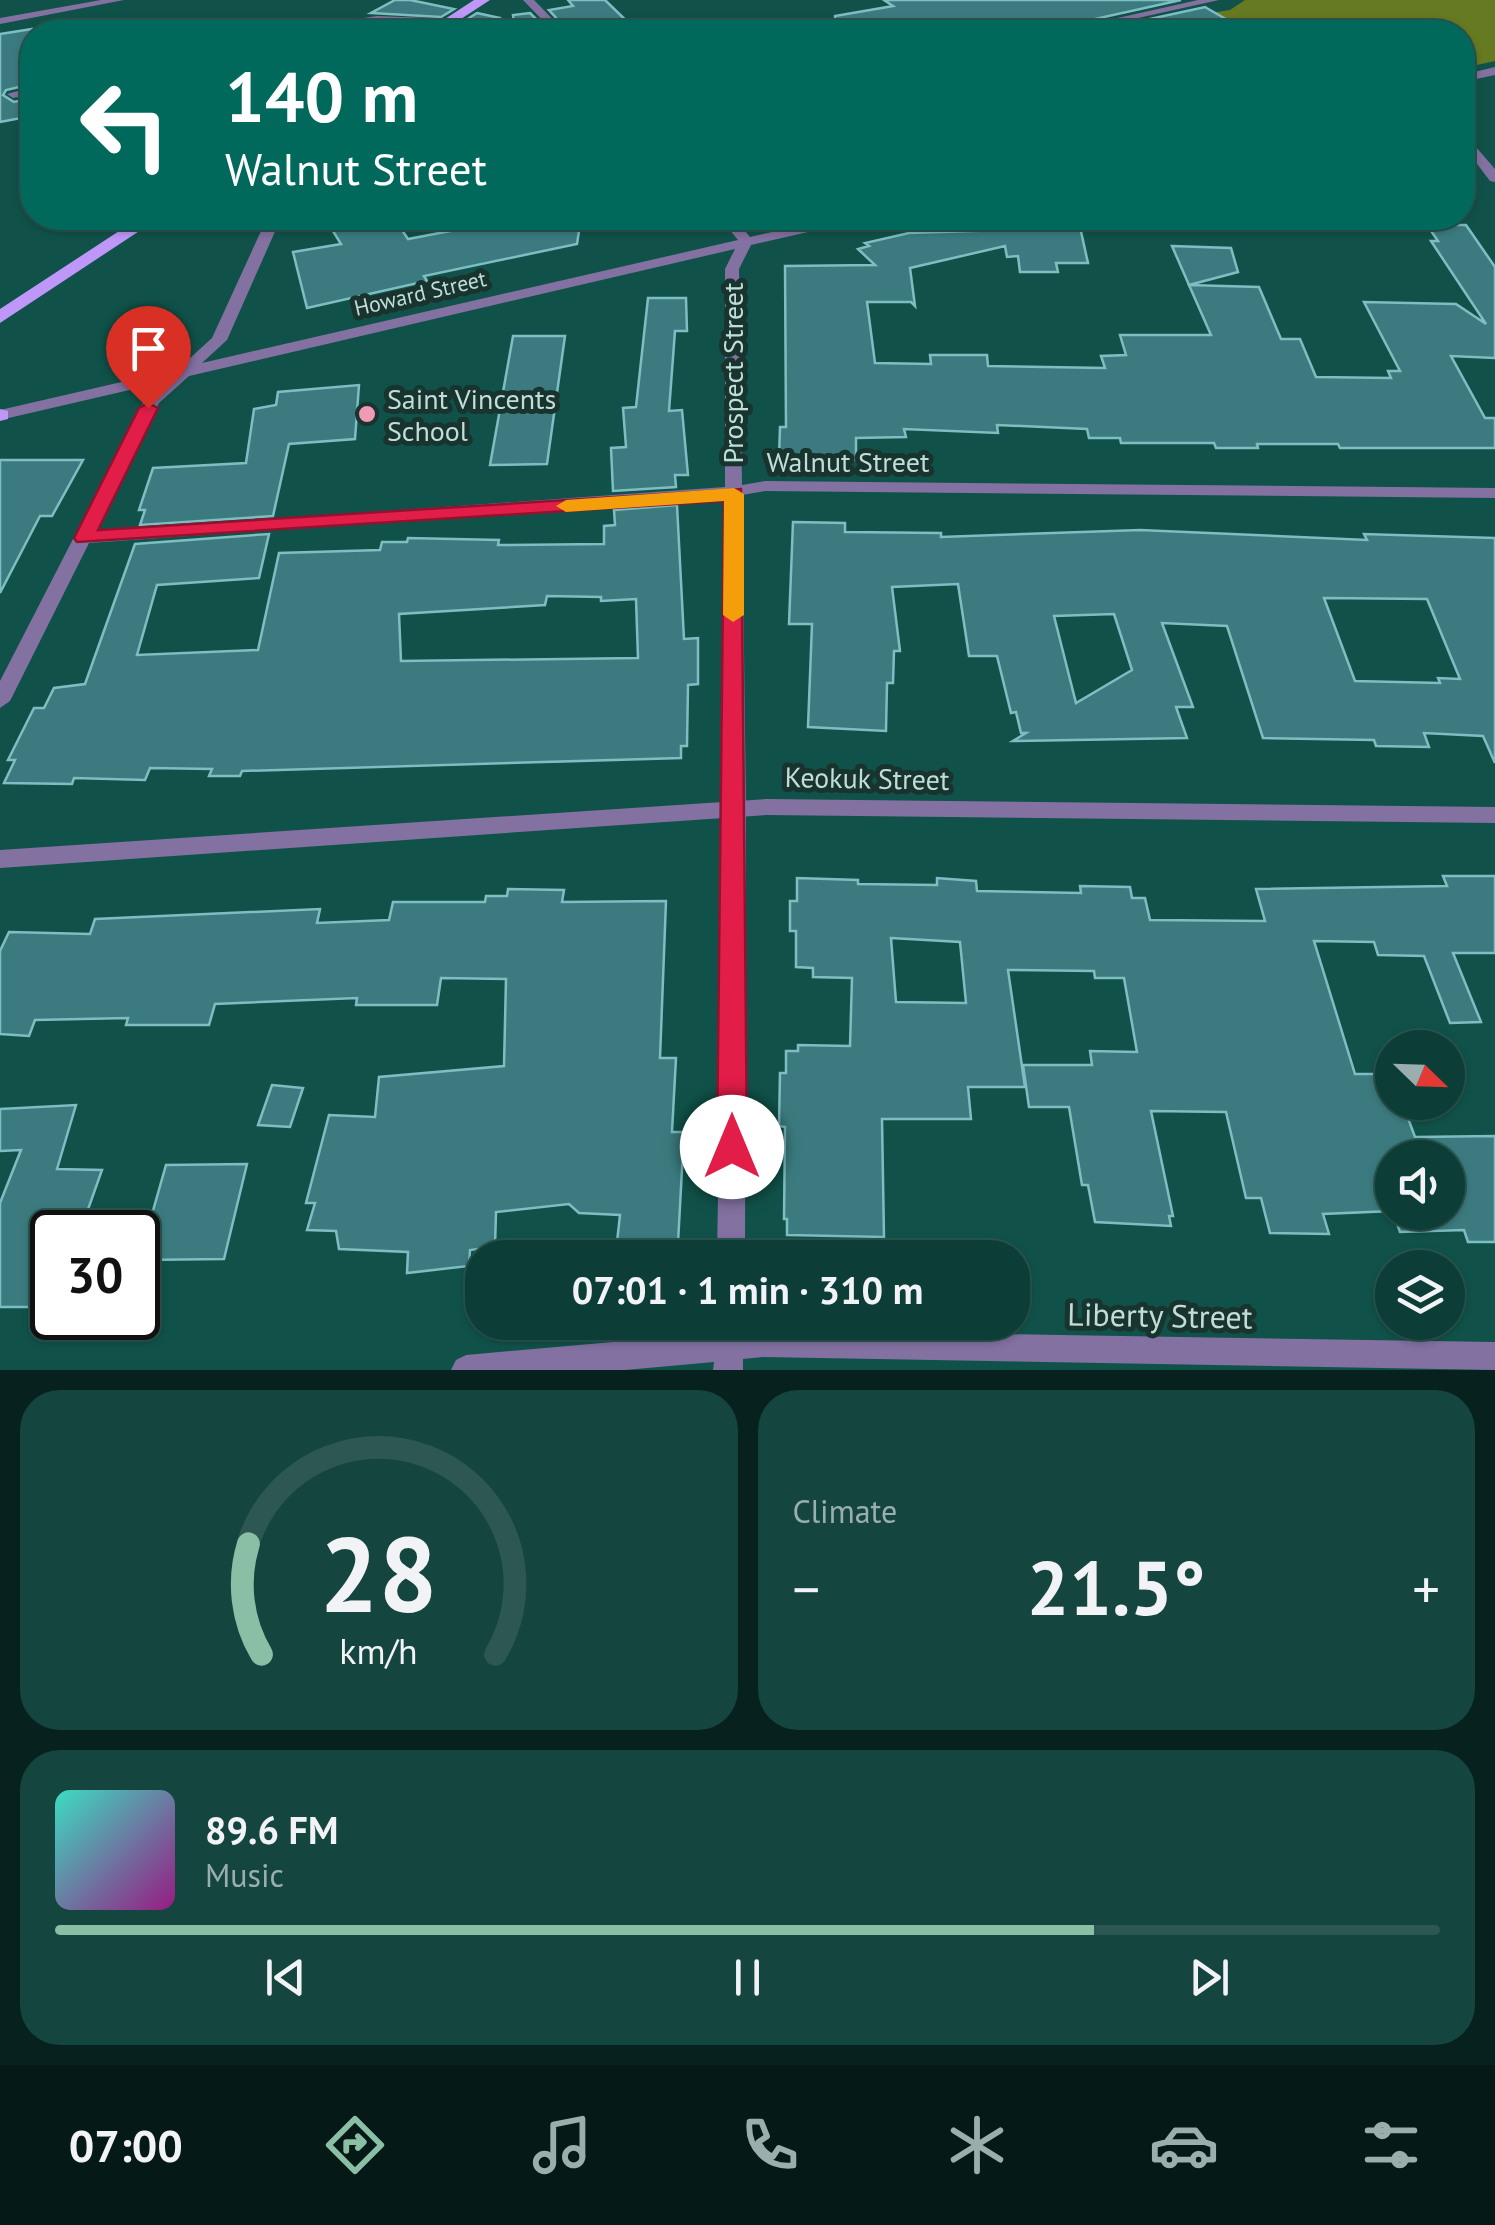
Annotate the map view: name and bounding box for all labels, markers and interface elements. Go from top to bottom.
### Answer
text: 140 m [225,51,418,141]
icon: left [60,60,190,190]
text: Walnut Street [225,139,487,197]
street label: Howard Street [351,264,489,322]
street label: Prospect Street [714,282,751,464]
pin [106,306,191,409]
icon: arrive [121,321,176,376]
place label: Saint Vincents School [387,380,556,449]
marker: Saint Vincents School [356,403,378,425]
street label: Walnut Street [767,443,930,480]
street label: Keokuk Street [784,758,950,798]
north arrow [1375,1030,1465,1120]
map controls [1375,1030,1465,1340]
position arrow [680,1095,784,1199]
button: sound [1375,1140,1465,1230]
speed limit sign: 30 [30,1210,160,1340]
button: layers [1375,1250,1465,1340]
text: 07:01 · 1 min · 310 m [572,1265,923,1314]
street label: Liberty Street [1067,1292,1253,1338]
text: Climate [793,1490,897,1532]
text: 28 [320,1506,438,1641]
text: 21.5° [1027,1539,1206,1636]
text: − [793,1553,820,1624]
text: + [1412,1553,1440,1624]
text: km/h [340,1628,418,1674]
text: 89.6 FM [205,1805,338,1854]
text: Music [205,1854,284,1896]
icon: previous [258,1950,313,2005]
icon: pause [720,1950,775,2005]
icon: next [1182,1950,1237,2005]
icon: directions [320,2110,390,2180]
icon: music [527,2110,597,2180]
icon: phone [735,2110,805,2180]
icon: climate [942,2110,1012,2180]
icon: car [1149,2110,1219,2180]
icon: filters [1356,2110,1426,2180]
text: 07:00 [69,2116,183,2174]

